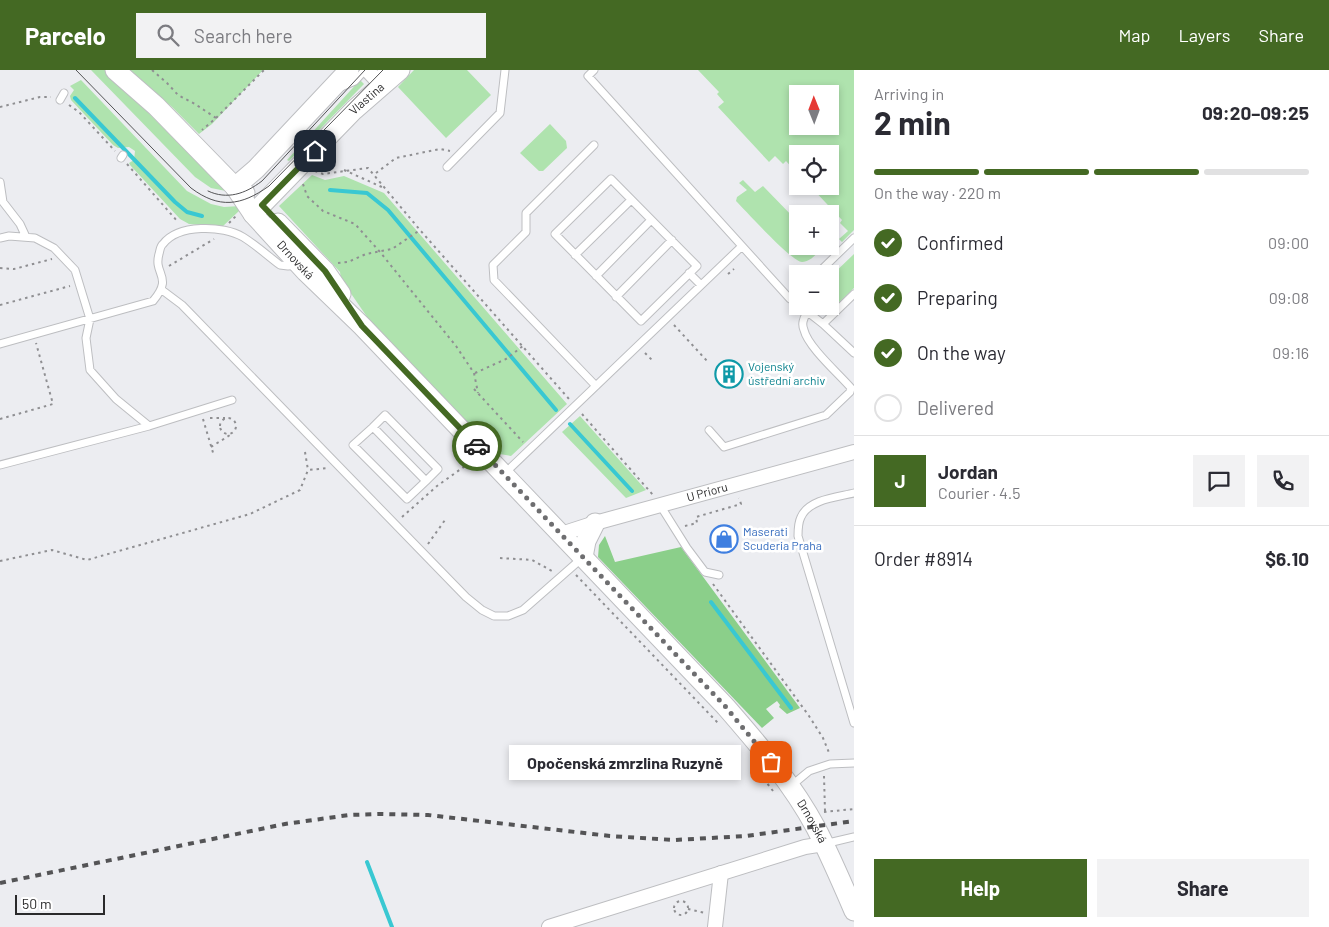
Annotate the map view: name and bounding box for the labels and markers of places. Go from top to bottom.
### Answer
pin [294,130,336,172]
building icon: Vojenský ústřední archiv [714,359,744,389]
place label: Vojenský ústřední archiv [748,359,825,387]
shop icon: Maserati Scuderia Praha [709,524,739,554]
place label: Maserati Scuderia Praha [743,524,822,552]
pin [750,741,792,783]
callout: Opočenská zmrzlina Ruzyně [508,744,741,780]

